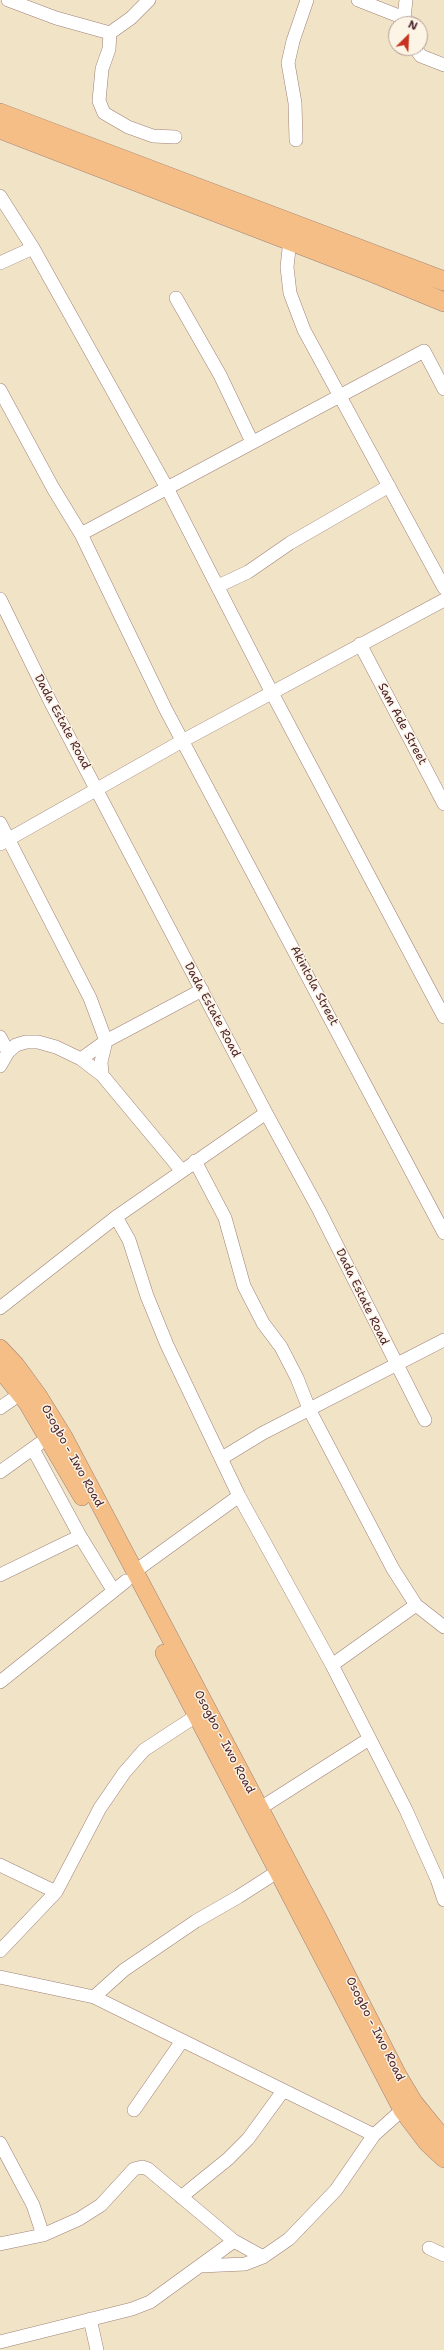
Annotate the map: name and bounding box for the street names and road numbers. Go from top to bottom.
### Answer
street label: Dada Estate Road [31,672,93,772]
street label: Sam Ade Street [374,681,430,767]
street label: Akintola Street [287,944,341,1028]
street label: Dada Estate Road [181,960,243,1060]
street label: Dada Estate Road [332,1246,392,1348]
street label: Osogbo - Iwo Road [38,1402,106,1510]
street label: Osogbo - Iwo Road [191,1688,257,1796]
street label: Osogbo - Iwo Road [342,1974,408,2084]

